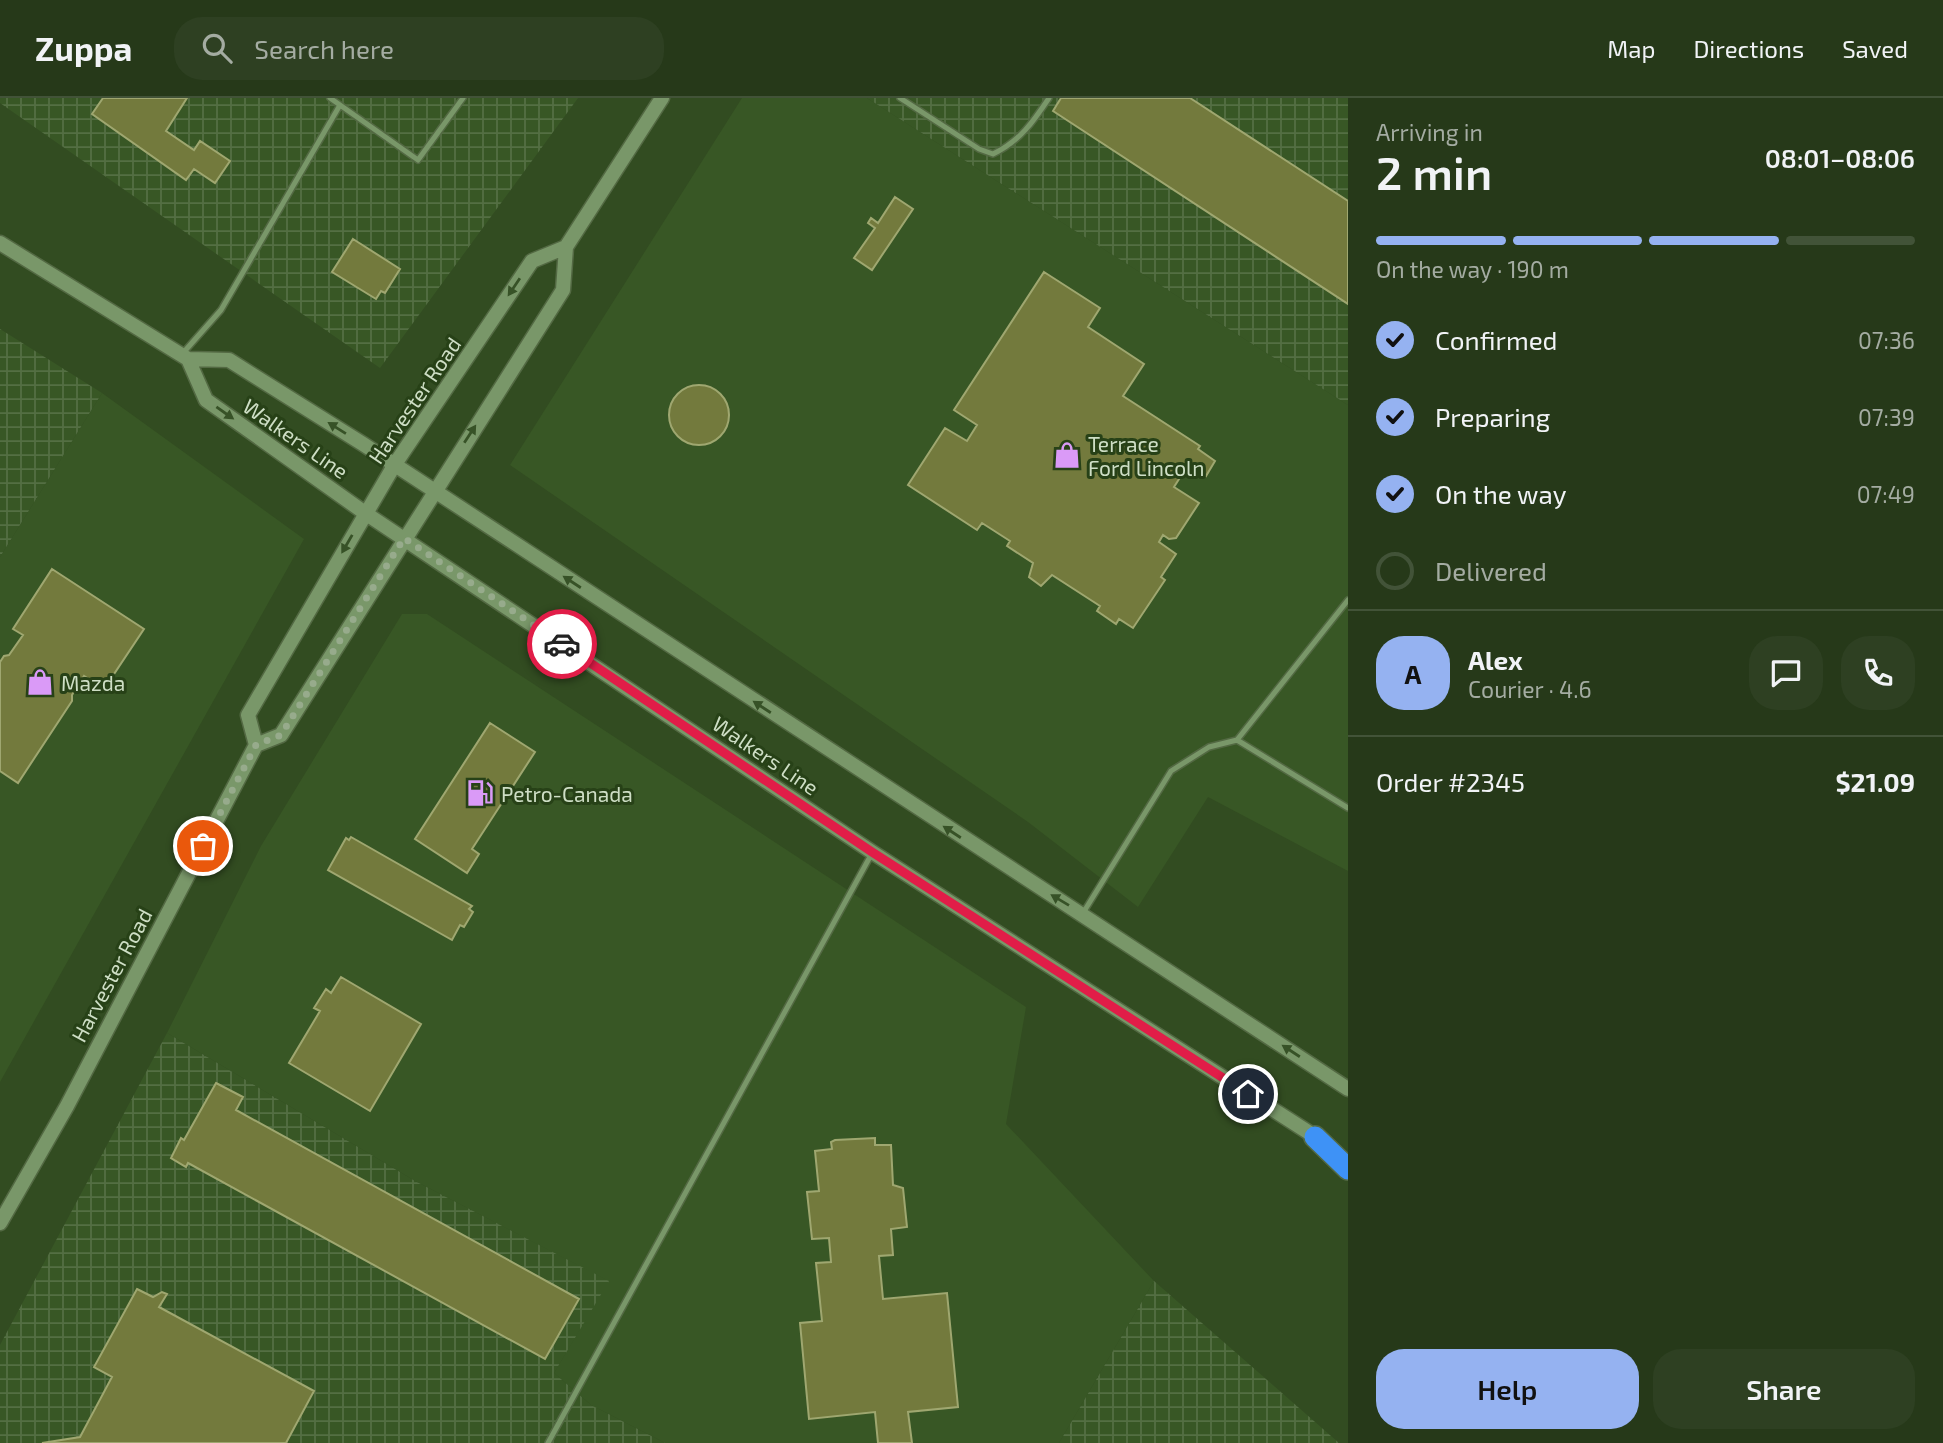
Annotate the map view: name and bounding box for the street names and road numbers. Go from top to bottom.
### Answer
street label: Harvester Road [362,332,466,468]
street label: Walkers Line [239,393,353,483]
street label: Walkers Line [708,710,824,800]
street label: Harvester Road [65,904,157,1046]

